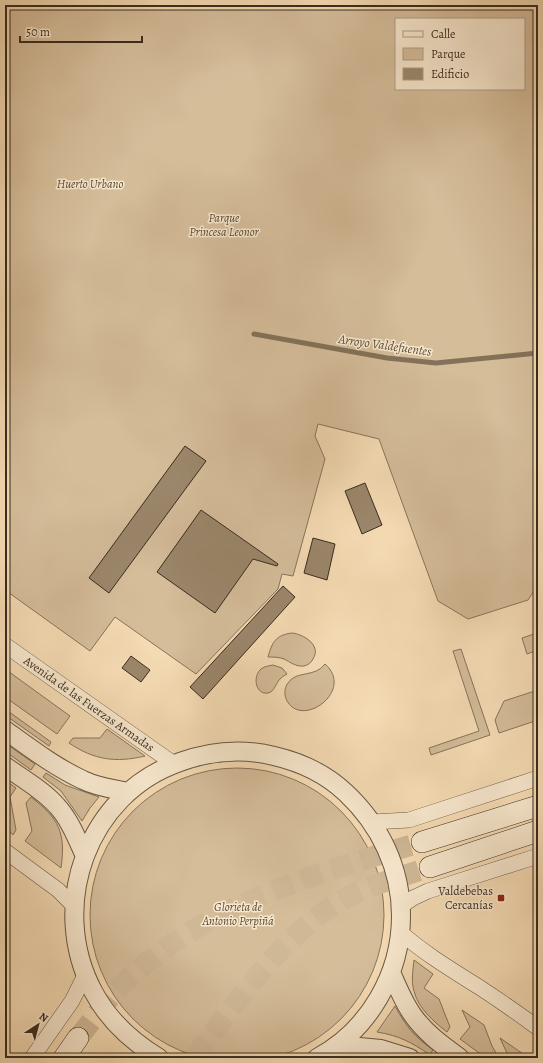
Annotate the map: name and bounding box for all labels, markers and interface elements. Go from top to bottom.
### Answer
scale bar [20,18,142,44]
legend [395,18,525,90]
text: 50 m [26,24,50,40]
text: Calle [431,26,455,42]
text: Parque [431,46,466,62]
text: Edificio [431,66,469,82]
park label: Huerto Urbano [57,176,123,192]
park label: Parque Princesa Leonor [189,210,260,240]
water label: Arroyo Valdefuentes [336,330,433,360]
street label: Avenida de las Fuerzas Armadas [20,652,158,755]
place label: Valdebebas Cercanías [437,883,493,913]
marker: Valdebebas Cercanías [496,893,506,903]
park label: Glorieta de Antonio Perpiñá [201,899,274,929]
north arrow [18,1005,58,1045]
text: N [36,1009,51,1026]

